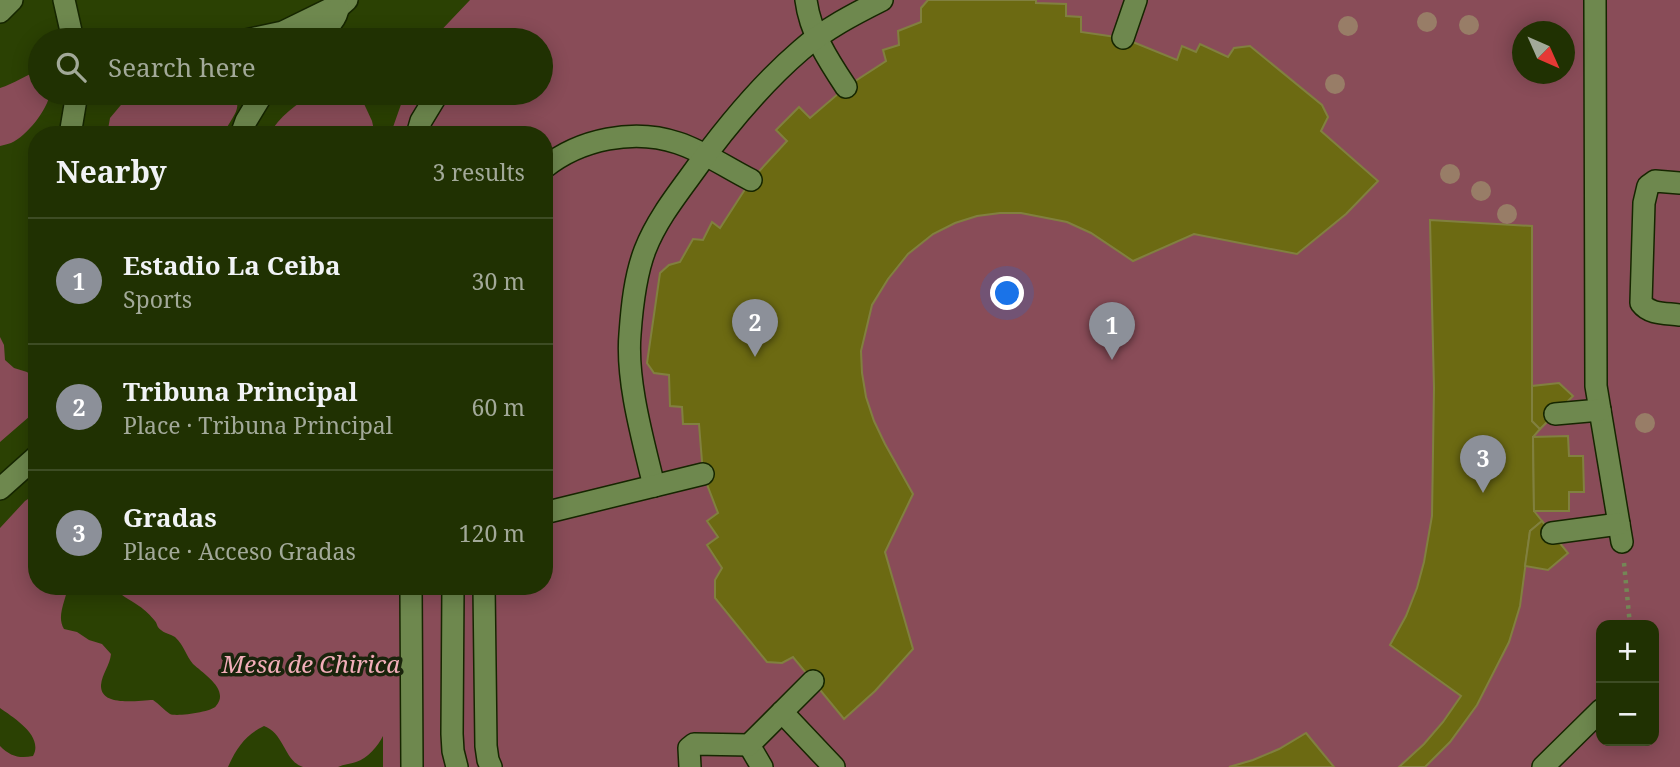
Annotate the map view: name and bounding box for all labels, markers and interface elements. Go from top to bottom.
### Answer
north arrow [1512,21,1575,84]
search box [28,28,553,105]
icon: search [52,48,90,86]
text: Search here [108,49,256,85]
text: Nearby [56,151,167,192]
text: 3 results [432,156,525,188]
text: Estadio La Ceiba [123,247,341,283]
text: 1 [73,265,86,297]
text: 30 m [472,265,525,297]
your location [990,276,1024,310]
text: Sports [123,283,192,315]
pin: 2 [732,299,778,357]
pin: 1 [1089,302,1135,360]
text: Tribuna Principal [123,373,358,409]
text: 2 [73,391,86,423]
text: 60 m [472,391,525,423]
text: Place · Tribuna Principal [123,409,393,441]
pin: 3 [1460,435,1506,493]
text: Gradas [123,499,217,535]
text: 3 [73,517,86,549]
text: 120 m [459,517,525,549]
text: Place · Acceso Gradas [123,535,356,567]
map controls [1596,620,1659,746]
button: + [1596,620,1659,683]
park label: Mesa de Chirica [221,647,400,680]
button: − [1596,683,1659,746]

